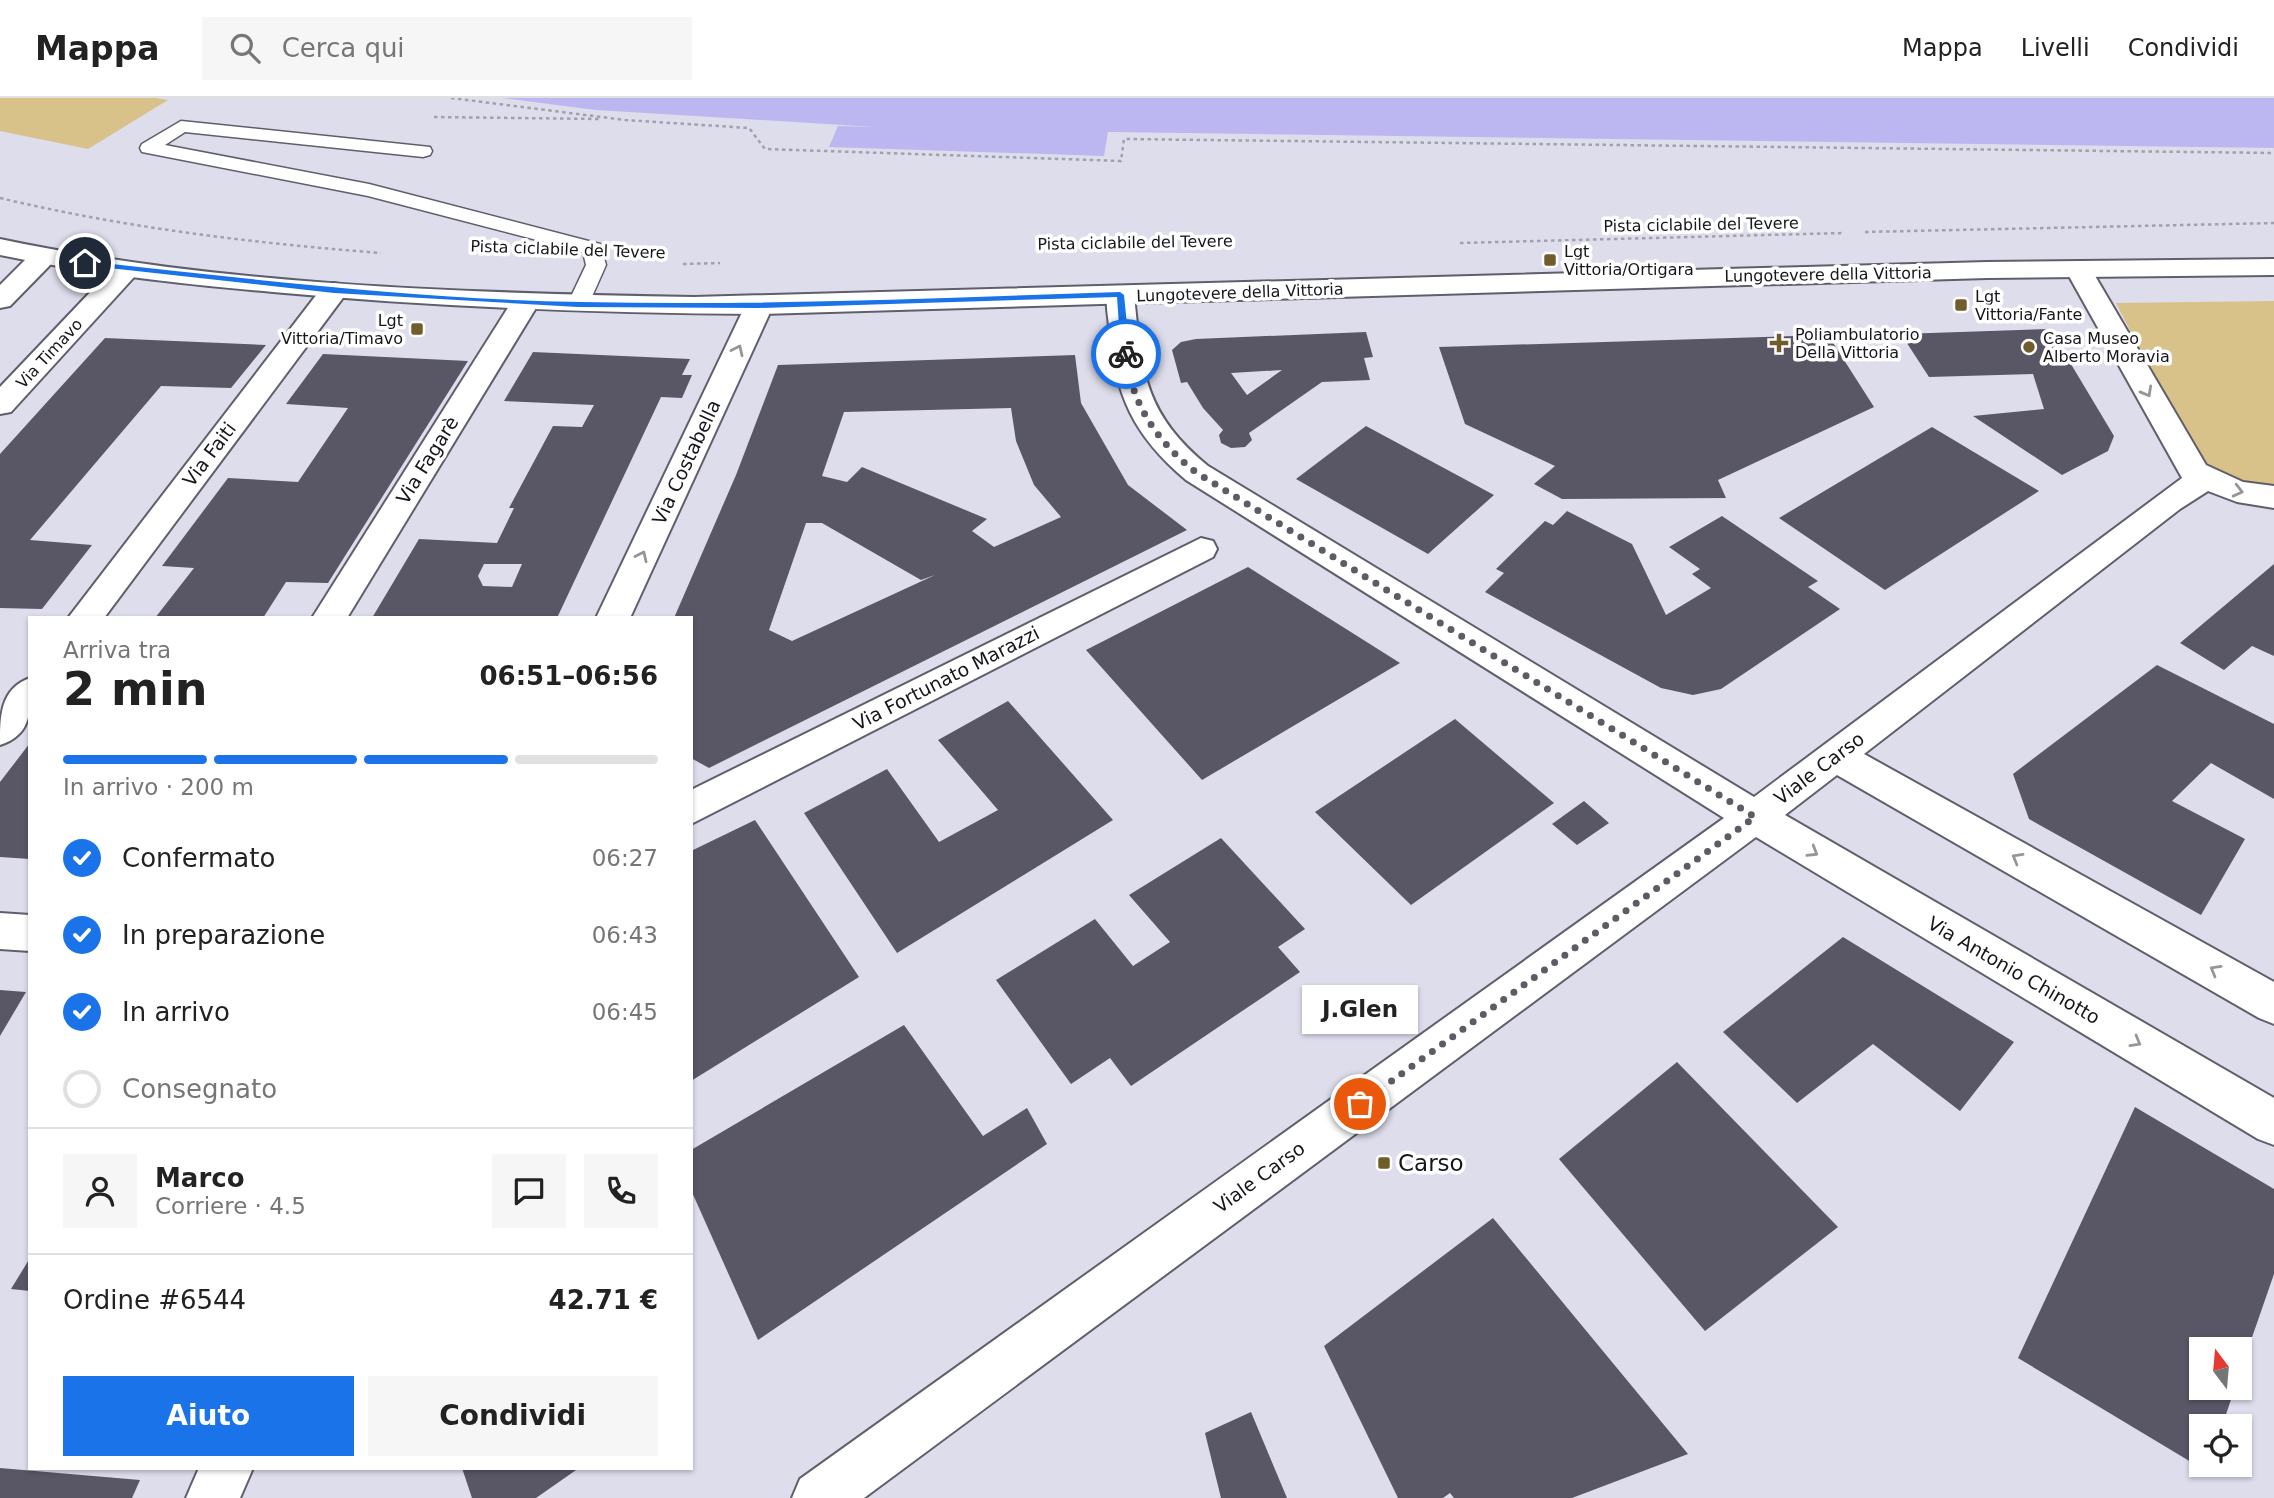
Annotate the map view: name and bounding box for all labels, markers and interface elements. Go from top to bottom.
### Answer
search box [202,17,692,80]
text: Mappa [35,29,160,68]
icon: search [226,29,264,67]
text: Cerca qui [282,33,405,63]
text: Mappa [1902,34,1983,62]
text: Livelli [2021,34,2090,62]
text: Condividi [2128,34,2239,62]
street label: Pista ciclabile del Tevere [1603,213,1799,236]
street label: Pista ciclabile del Tevere [1037,231,1233,254]
pin [55,233,115,293]
street label: Pista ciclabile del Tevere [470,237,666,262]
place label: Lgt Vittoria/Ortigara [1564,242,1694,279]
icon: home [66,244,104,282]
marker: Lgt Vittoria/Ortigara [1542,252,1558,268]
street label: Lungotevere della Vittoria [1724,263,1932,286]
street label: Lungotevere della Vittoria [1136,279,1344,306]
place label: Lgt Vittoria/Fante [1975,287,2082,324]
marker: Lgt Vittoria/Fante [1953,297,1969,313]
place label: Lgt Vittoria/Timavo [281,311,403,348]
street label: Via Timavo [12,315,86,392]
courier [1091,319,1161,389]
marker: Lgt Vittoria/Timavo [409,321,425,337]
place label: Poliambulatorio Della Vittoria [1795,325,1920,362]
place label: Casa Museo Alberto Moravia [2043,329,2170,366]
marker: Poliambulatorio Della Vittoria [1769,333,1789,353]
icon: bike [1107,335,1145,373]
marker: Casa Museo Alberto Moravia [2021,339,2037,355]
one-way arrow [730,344,744,357]
one-way arrow [2139,385,2152,398]
street label: Via Costabella [647,396,725,528]
street label: Via Fagarè [391,412,463,508]
street label: Via Faiti [178,418,240,490]
one-way arrow [2232,482,2244,497]
one-way arrow [634,551,648,563]
street label: Via Fortunato Marazzi [849,621,1043,735]
text: Arriva tra [63,637,171,663]
text: 06:51–06:56 [479,661,658,691]
text: 2 min [63,662,207,716]
street label: Viale Carso [1770,727,1868,809]
text: In arrivo · 200 m [63,774,254,800]
icon: check [63,839,101,877]
text: Confermato [122,843,275,873]
one-way arrow [1806,844,1819,857]
text: 06:27 [592,845,658,871]
one-way arrow [2012,853,2024,866]
street label: Via Antonio Chinotto [1924,912,2104,1028]
icon: check [63,916,101,954]
text: In preparazione [122,920,325,950]
text: 06:43 [592,922,658,948]
one-way arrow [2209,965,2222,978]
callout: J.Glen [1302,985,1418,1034]
icon: check [63,993,101,1031]
text: J.Glen [1322,996,1398,1022]
text: In arrivo [122,997,230,1027]
text: 06:45 [592,999,658,1025]
one-way arrow [2129,1034,2141,1047]
text: Consegnato [122,1074,277,1104]
pin [1330,1074,1390,1134]
icon: bag [1341,1085,1379,1123]
street label: Viale Carso [1209,1137,1309,1217]
place label: Carso [1398,1150,1464,1176]
button: person [63,1154,137,1228]
button: chat [492,1154,566,1228]
button: phone [584,1154,658,1228]
marker: Carso [1376,1155,1392,1171]
text: Marco [155,1163,245,1193]
text: Corriere · 4.5 [155,1193,306,1219]
text: Ordine #6544 [63,1285,246,1315]
text: 42.71 € [549,1285,658,1315]
north arrow [2189,1337,2252,1400]
map controls [2189,1337,2252,1477]
button: Aiuto [63,1376,354,1456]
button: Condividi [368,1376,658,1456]
button: locate [2189,1414,2252,1477]

